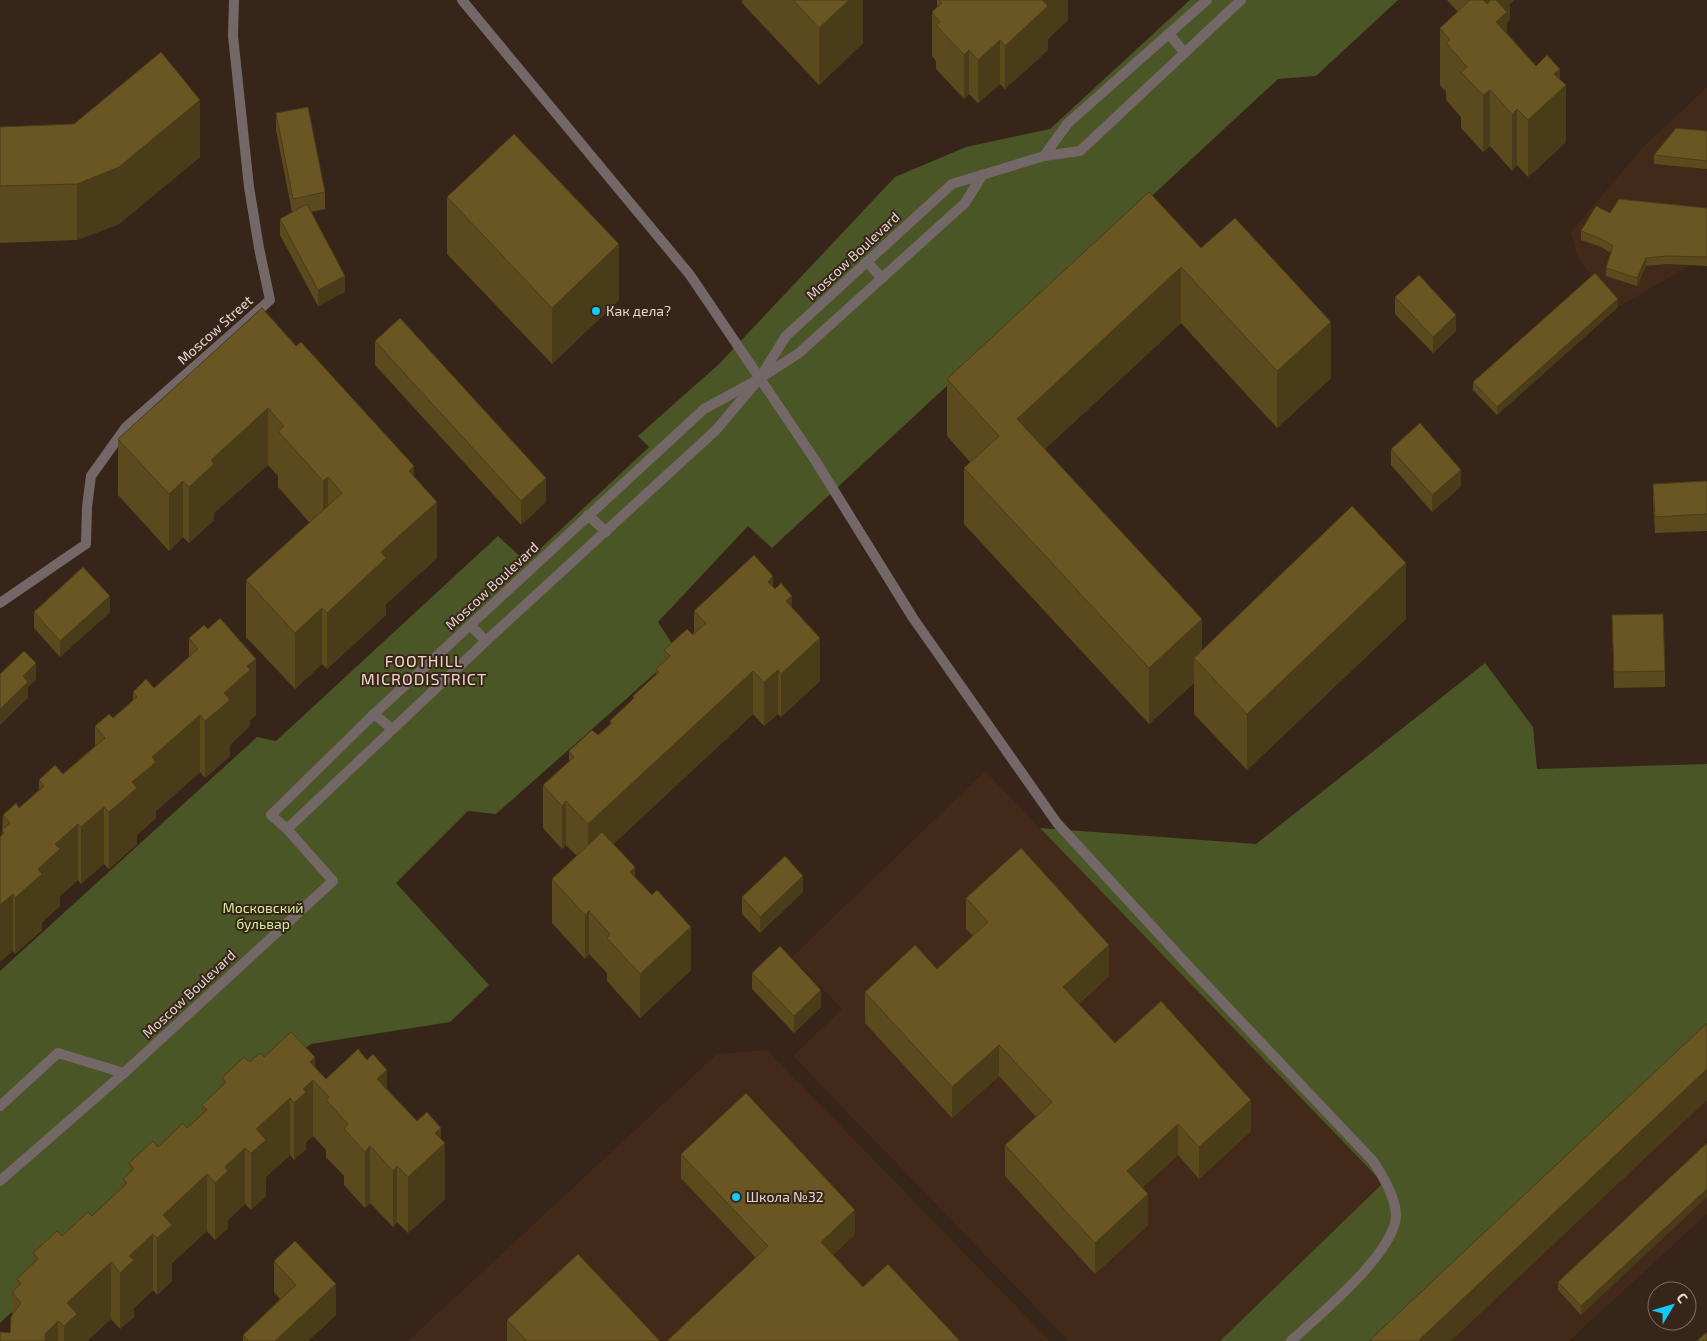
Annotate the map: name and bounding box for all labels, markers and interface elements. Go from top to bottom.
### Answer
street label: Moscow Boulevard [803,208,903,303]
street label: Moscow Street [174,291,256,368]
place label: Как дела? [606,302,671,319]
marker: Как дела? [590,305,602,317]
street label: Moscow Boulevard [442,538,542,633]
district label: FOOTHILL MICRODISTRICT [361,651,487,688]
park label: Московский бульвар [222,899,304,932]
street label: Moscow Boulevard [139,946,239,1041]
place label: Школа №32 [746,1188,824,1205]
marker: Школа №32 [730,1191,742,1203]
north arrow [1647,1281,1697,1331]
text: С [1673,1289,1692,1306]

